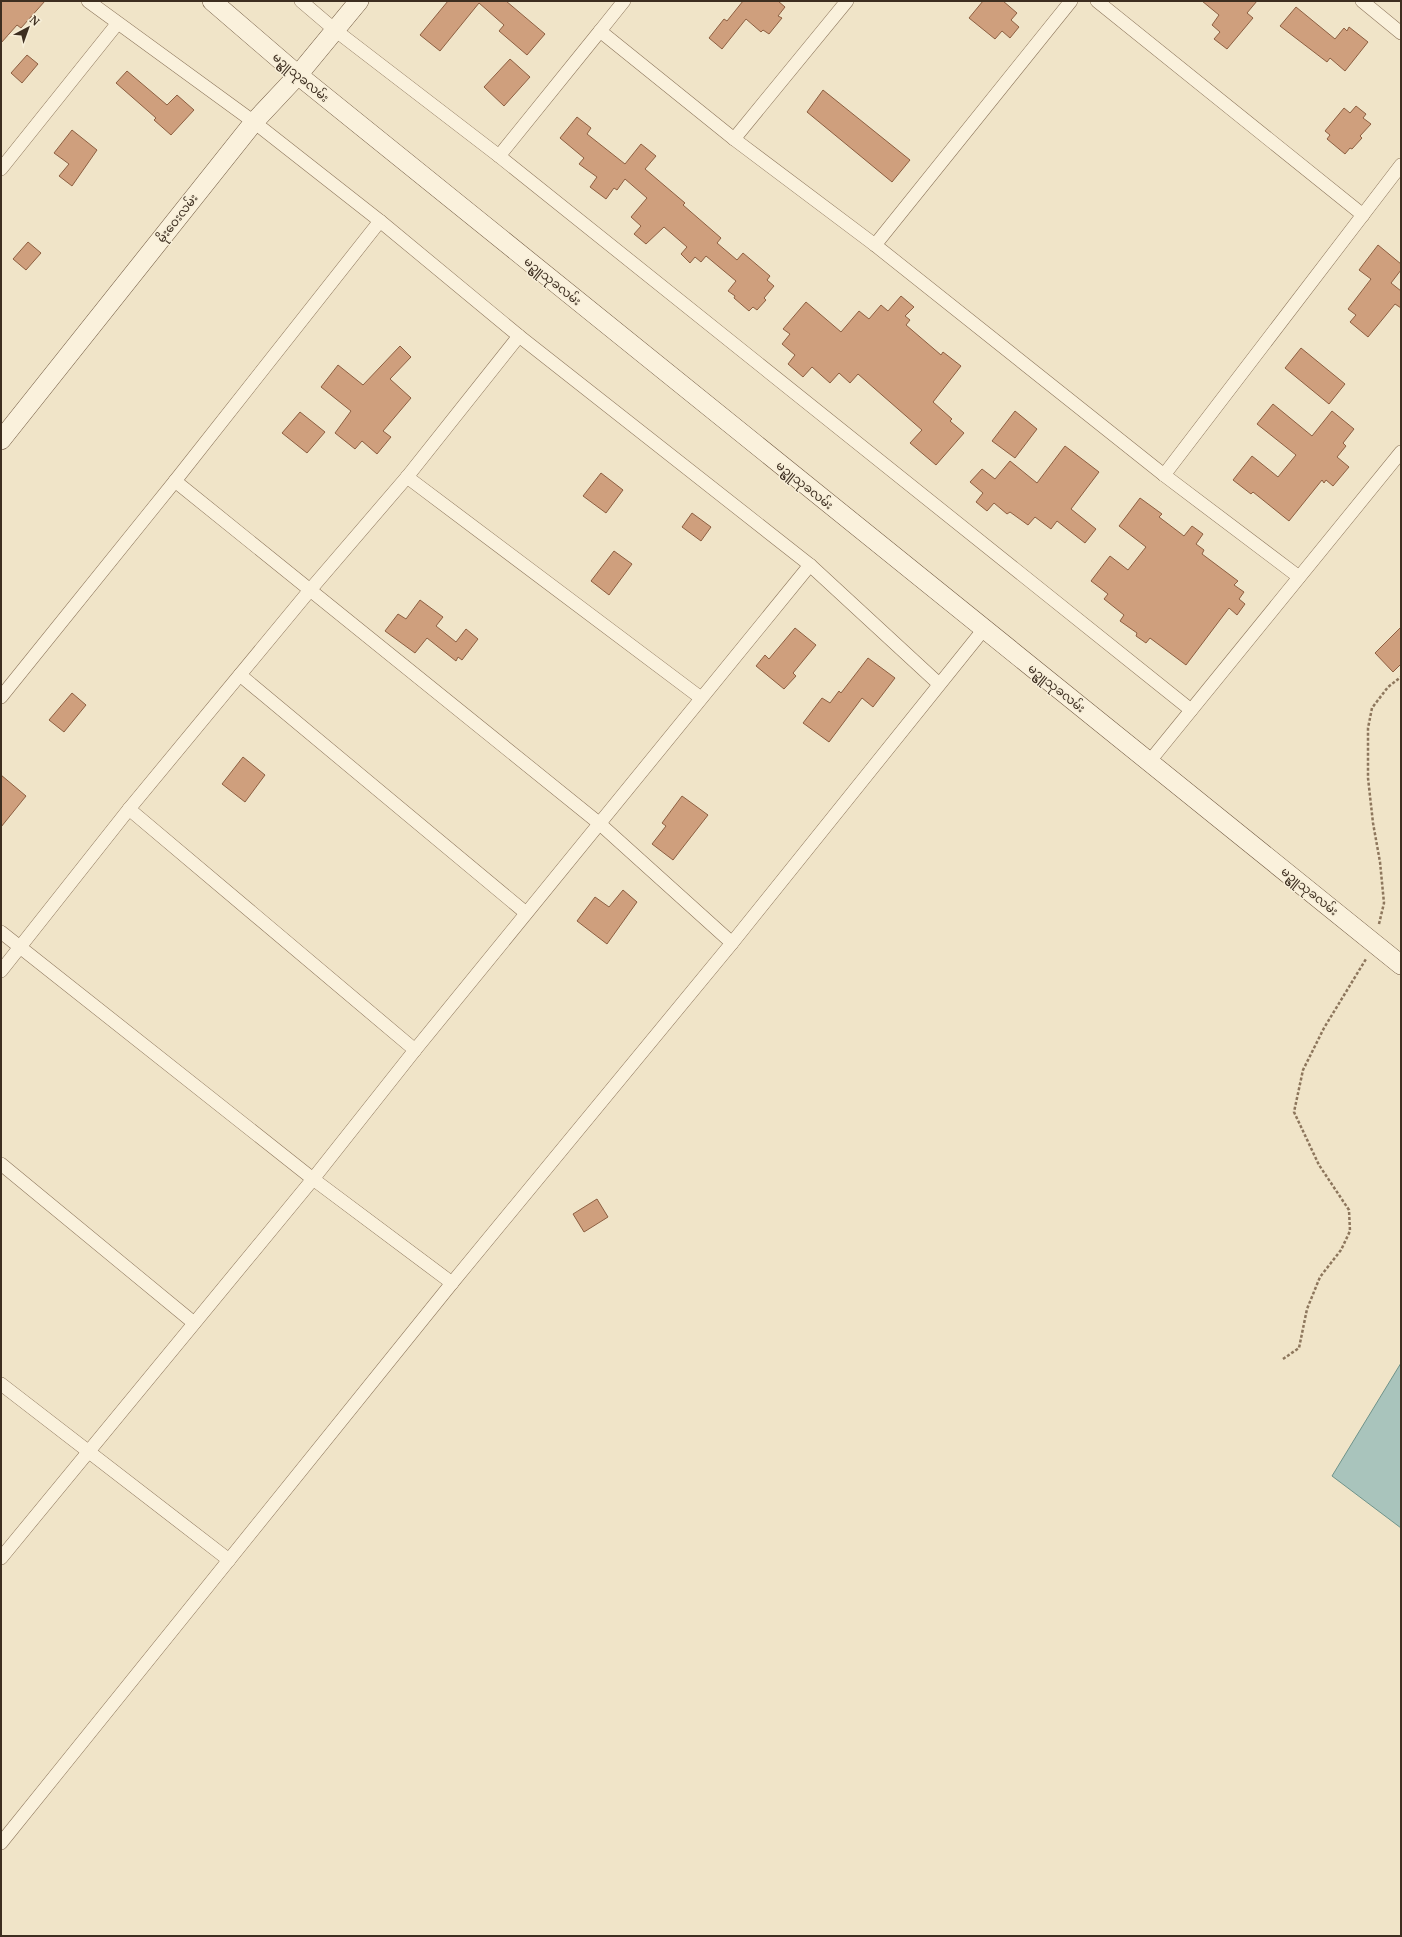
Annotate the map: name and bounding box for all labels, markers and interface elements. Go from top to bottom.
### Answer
north arrow [8,8,48,48]
text: N [27,12,43,29]
street label: မဥ္ဇူသုခလမ်း [268,48,333,107]
street label: မိုးဝေးလမ်း [153,190,203,247]
street label: မဥ္ဇူသုခလမ်း [520,253,585,311]
street label: မဥ္ဇူသုခလမ်း [772,457,837,515]
street label: မဥ္ဇူသုခလမ်း [1024,660,1089,718]
street label: မဥ္ဇူသုခလမ်း [1277,863,1342,921]

